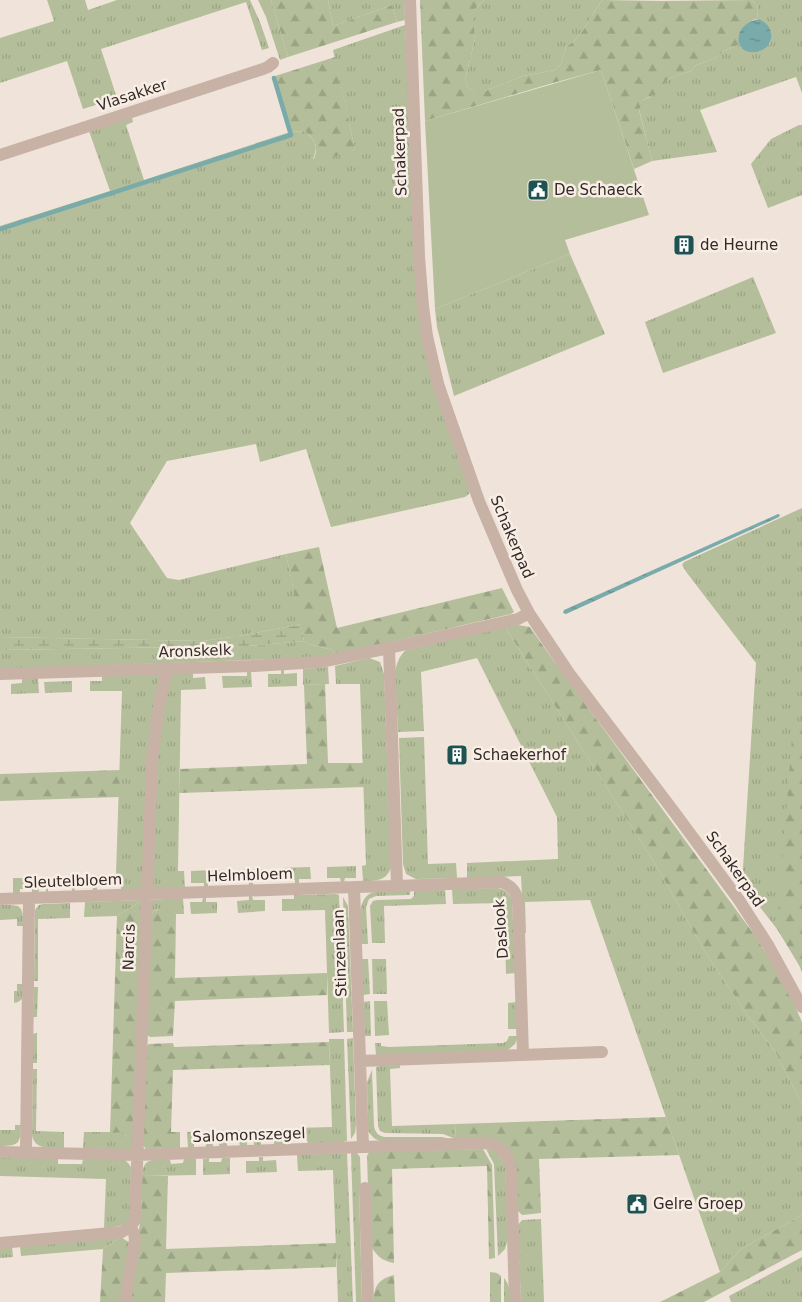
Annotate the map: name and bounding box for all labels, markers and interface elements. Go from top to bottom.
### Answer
street label: Vlasakker [95,75,170,115]
street label: Schakerpad [389,108,411,196]
public building icon: De Schaeck [526,178,550,202]
place label: De Schaeck [554,181,642,199]
building icon: de Heurne [672,233,696,257]
place label: de Heurne [700,236,778,254]
street label: Schakerpad [486,493,538,581]
street label: Aronskelk [158,641,232,661]
building icon: Schaekerhof [445,743,469,767]
place label: Schaekerhof [473,746,567,764]
street label: Schakerpad [702,828,768,910]
street label: Helmbloem [207,865,293,885]
street label: Sleutelbloem [24,870,122,892]
street label: Daslook [490,898,512,959]
street label: Stinzenlaan [329,909,351,997]
street label: Narcis [119,923,139,971]
street label: Salomonszegel [192,1124,306,1146]
public building icon: Gelre Groep [625,1192,649,1216]
place label: Gelre Groep [653,1195,743,1213]

